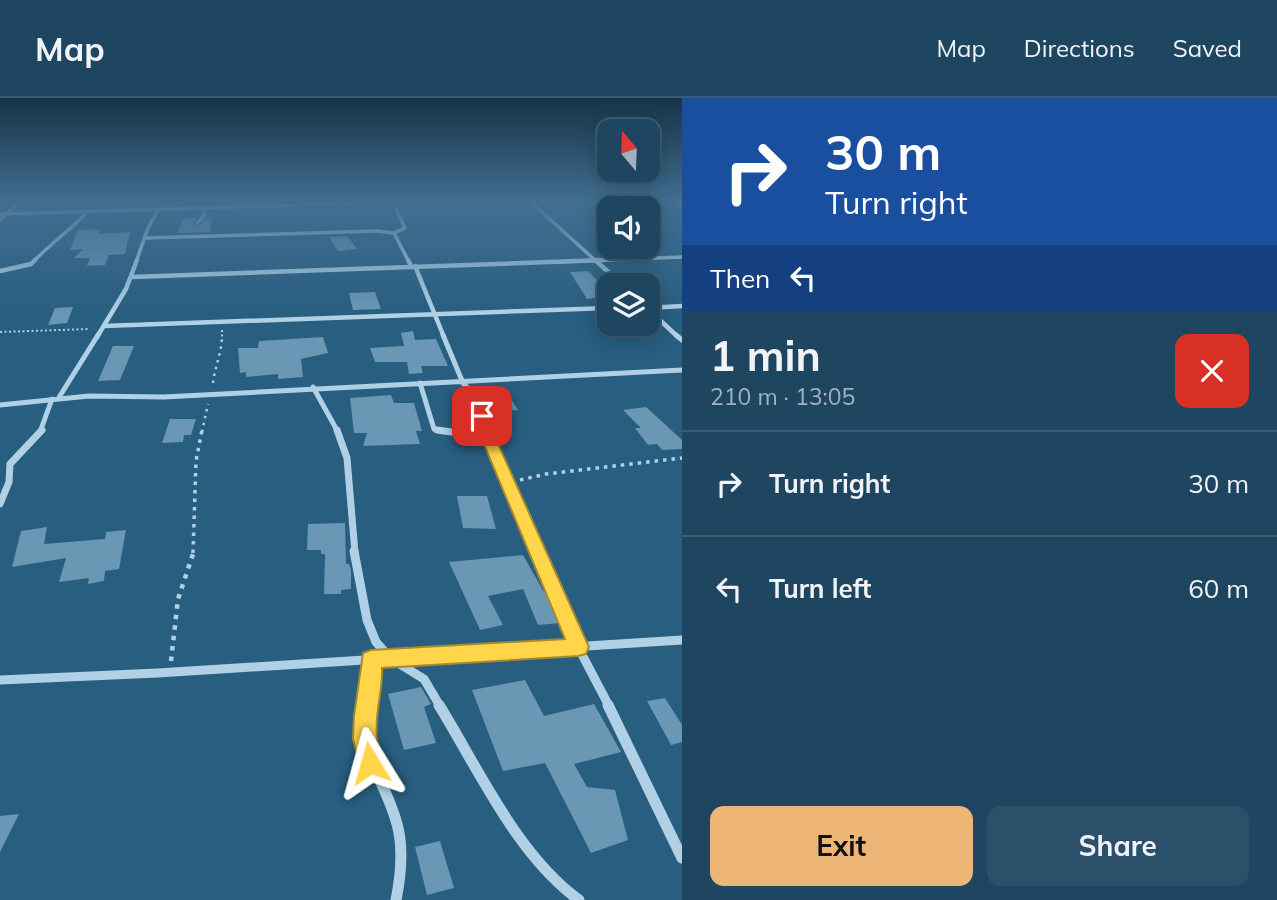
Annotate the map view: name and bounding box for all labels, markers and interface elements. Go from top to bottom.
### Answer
text: Map [35,28,105,69]
text: Map [936,33,986,63]
text: Directions [1024,33,1135,63]
text: Saved [1173,33,1242,63]
north arrow [597,119,660,182]
map controls [597,119,660,336]
text: 30 m [825,121,941,182]
icon: right [710,126,801,217]
text: Turn right [825,182,968,222]
button: sound [597,196,660,259]
icon: left [784,259,822,297]
text: Then [710,262,770,295]
button: layers [597,273,660,336]
text: 1 min [710,329,821,382]
button: close [1175,334,1249,408]
text: 210 m · 13:05 [710,382,855,411]
pin [452,386,512,446]
icon: arrive [463,397,501,435]
icon: right [710,465,748,503]
text: Turn right [769,467,890,500]
text: 30 m [1188,467,1249,500]
icon: left [710,570,748,608]
text: Turn left [769,572,871,605]
text: 60 m [1188,572,1249,605]
position arrow [333,726,407,800]
button: Exit [710,806,973,886]
button: Share [987,806,1249,886]

